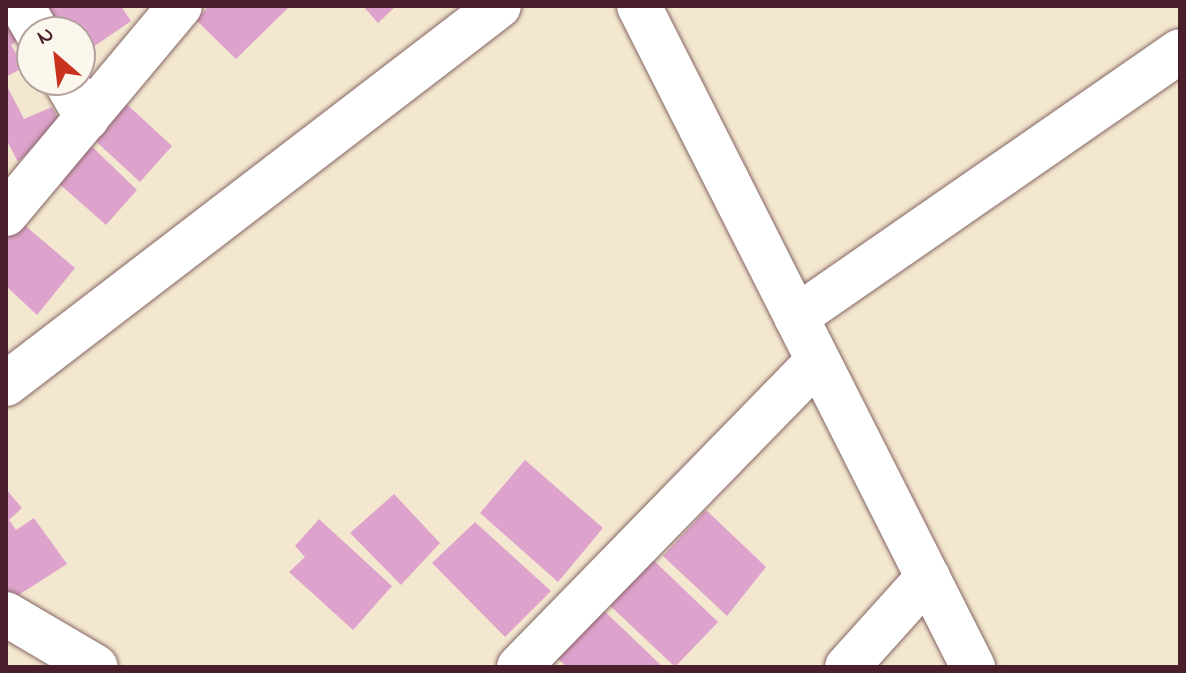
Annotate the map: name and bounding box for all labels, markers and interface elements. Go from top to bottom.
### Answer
north arrow [16,16,96,96]
text: N [32,19,60,54]

